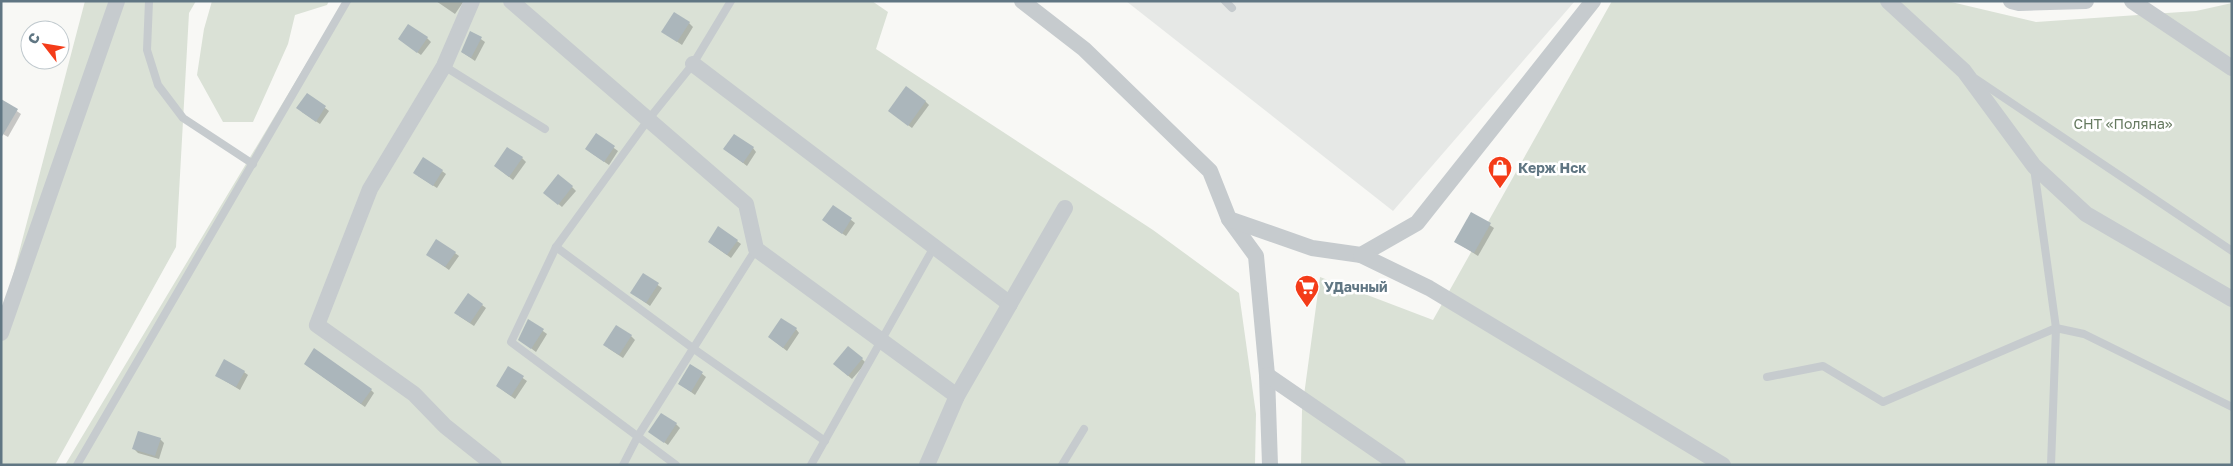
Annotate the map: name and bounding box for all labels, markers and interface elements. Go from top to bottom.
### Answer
north arrow [20,20,70,70]
text: С [24,29,43,47]
park label: СНТ «Поляна» [2073,115,2173,132]
shop icon: Керж Нск [1487,155,1513,189]
place label: Керж Нск [1518,159,1586,176]
supermarket icon: УДачный [1294,274,1320,308]
place label: УДачный [1324,278,1388,295]

